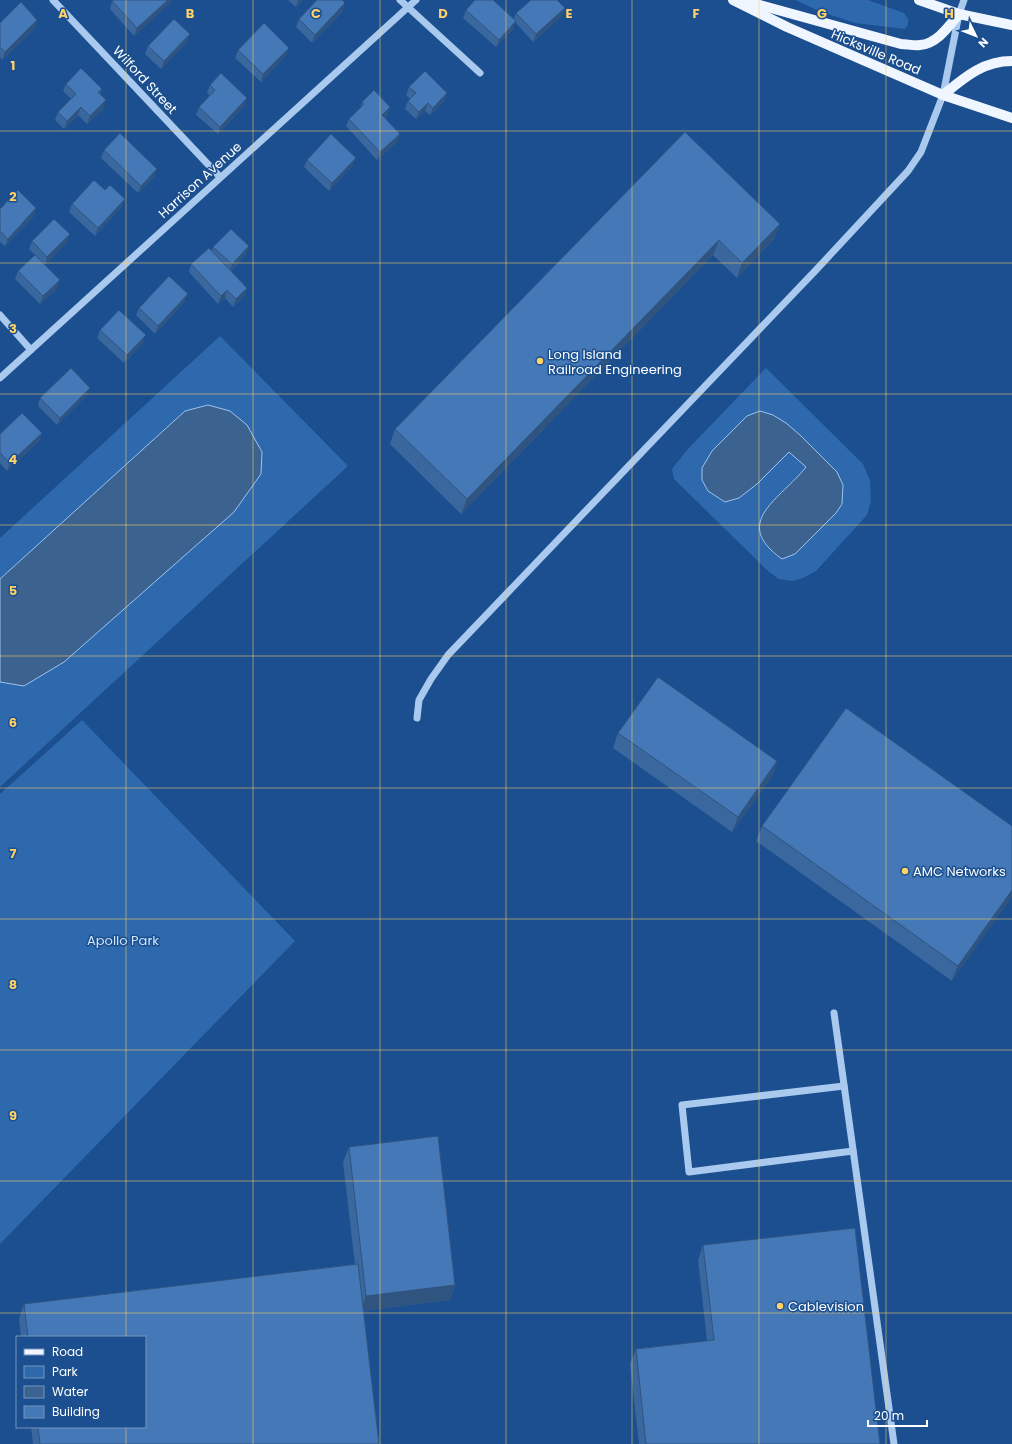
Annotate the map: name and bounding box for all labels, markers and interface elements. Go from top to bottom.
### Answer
text: A [58,4,68,23]
text: B [186,4,195,23]
text: C [311,4,321,23]
text: D [438,4,448,23]
text: E [565,4,573,23]
text: F [692,4,700,23]
text: G [817,4,827,23]
text: H [944,4,954,23]
north arrow [956,16,996,56]
street label: Hicksville Road [828,25,924,79]
text: N [975,34,992,51]
street label: Wilford Street [108,42,182,118]
text: 1 [11,56,15,75]
street label: Harrison Avenue [154,137,246,223]
text: 2 [9,187,17,206]
text: 3 [9,319,17,338]
place label: Long Island Railroad Engineering [548,345,682,379]
marker: Long Island Railroad Engineering [535,356,545,366]
text: 4 [9,450,18,469]
text: 5 [9,581,17,600]
text: 6 [9,713,17,732]
text: 7 [10,844,17,863]
place label: AMC Networks [913,862,1006,881]
marker: AMC Networks [900,866,910,876]
park label: Apollo Park [87,931,159,950]
text: 8 [9,975,17,994]
text: 9 [9,1106,17,1125]
place label: Cablevision [788,1297,864,1316]
marker: Cablevision [775,1301,785,1311]
legend [16,1336,146,1428]
text: Road [52,1343,83,1360]
text: Park [52,1363,79,1380]
text: Water [52,1383,89,1400]
scale bar [868,1402,927,1428]
text: Building [52,1403,100,1420]
text: 20 m [874,1407,904,1424]

